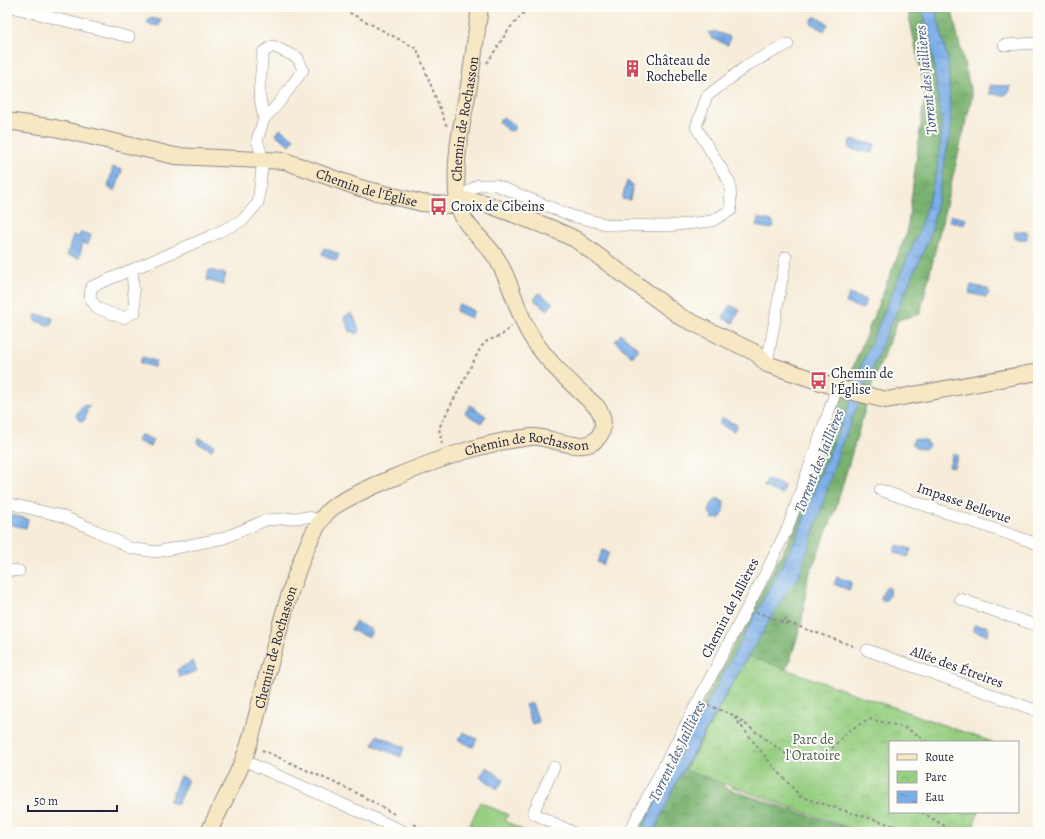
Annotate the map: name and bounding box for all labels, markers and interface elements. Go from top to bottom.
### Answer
water label: Torrent des Jaillières [910,24,942,136]
place label: Château de Rochebelle [646,51,710,86]
street label: Chemin de Rochasson [447,55,483,182]
building icon: Château de Rochebelle [623,58,643,78]
street label: Chemin de l'Église [313,163,420,211]
bus stop icon: Croix de Cibeins [428,196,448,216]
place label: Croix de Cibeins [451,197,545,216]
place label: Chemin de l'Église [831,364,893,399]
bus stop icon: Chemin de l'Église [808,371,828,391]
water label: Torrent des Jaillières [789,406,849,516]
street label: Chemin de Rochasson [462,427,590,460]
street label: Impasse Bellevue [914,478,1014,528]
street label: Chemin de Jallières [697,555,763,661]
street label: Chemin de Rochasson [249,583,301,711]
street label: Allée des Étreires [907,641,1006,693]
water label: Torrent des Jaillières [644,697,710,805]
park label: Parc de l'Oratoire [786,730,840,765]
legend [889,741,1019,813]
text: Route [925,749,954,765]
text: Parc [925,769,947,785]
scale bar [28,787,117,813]
text: Eau [925,789,944,805]
text: 50 m [34,793,58,809]

